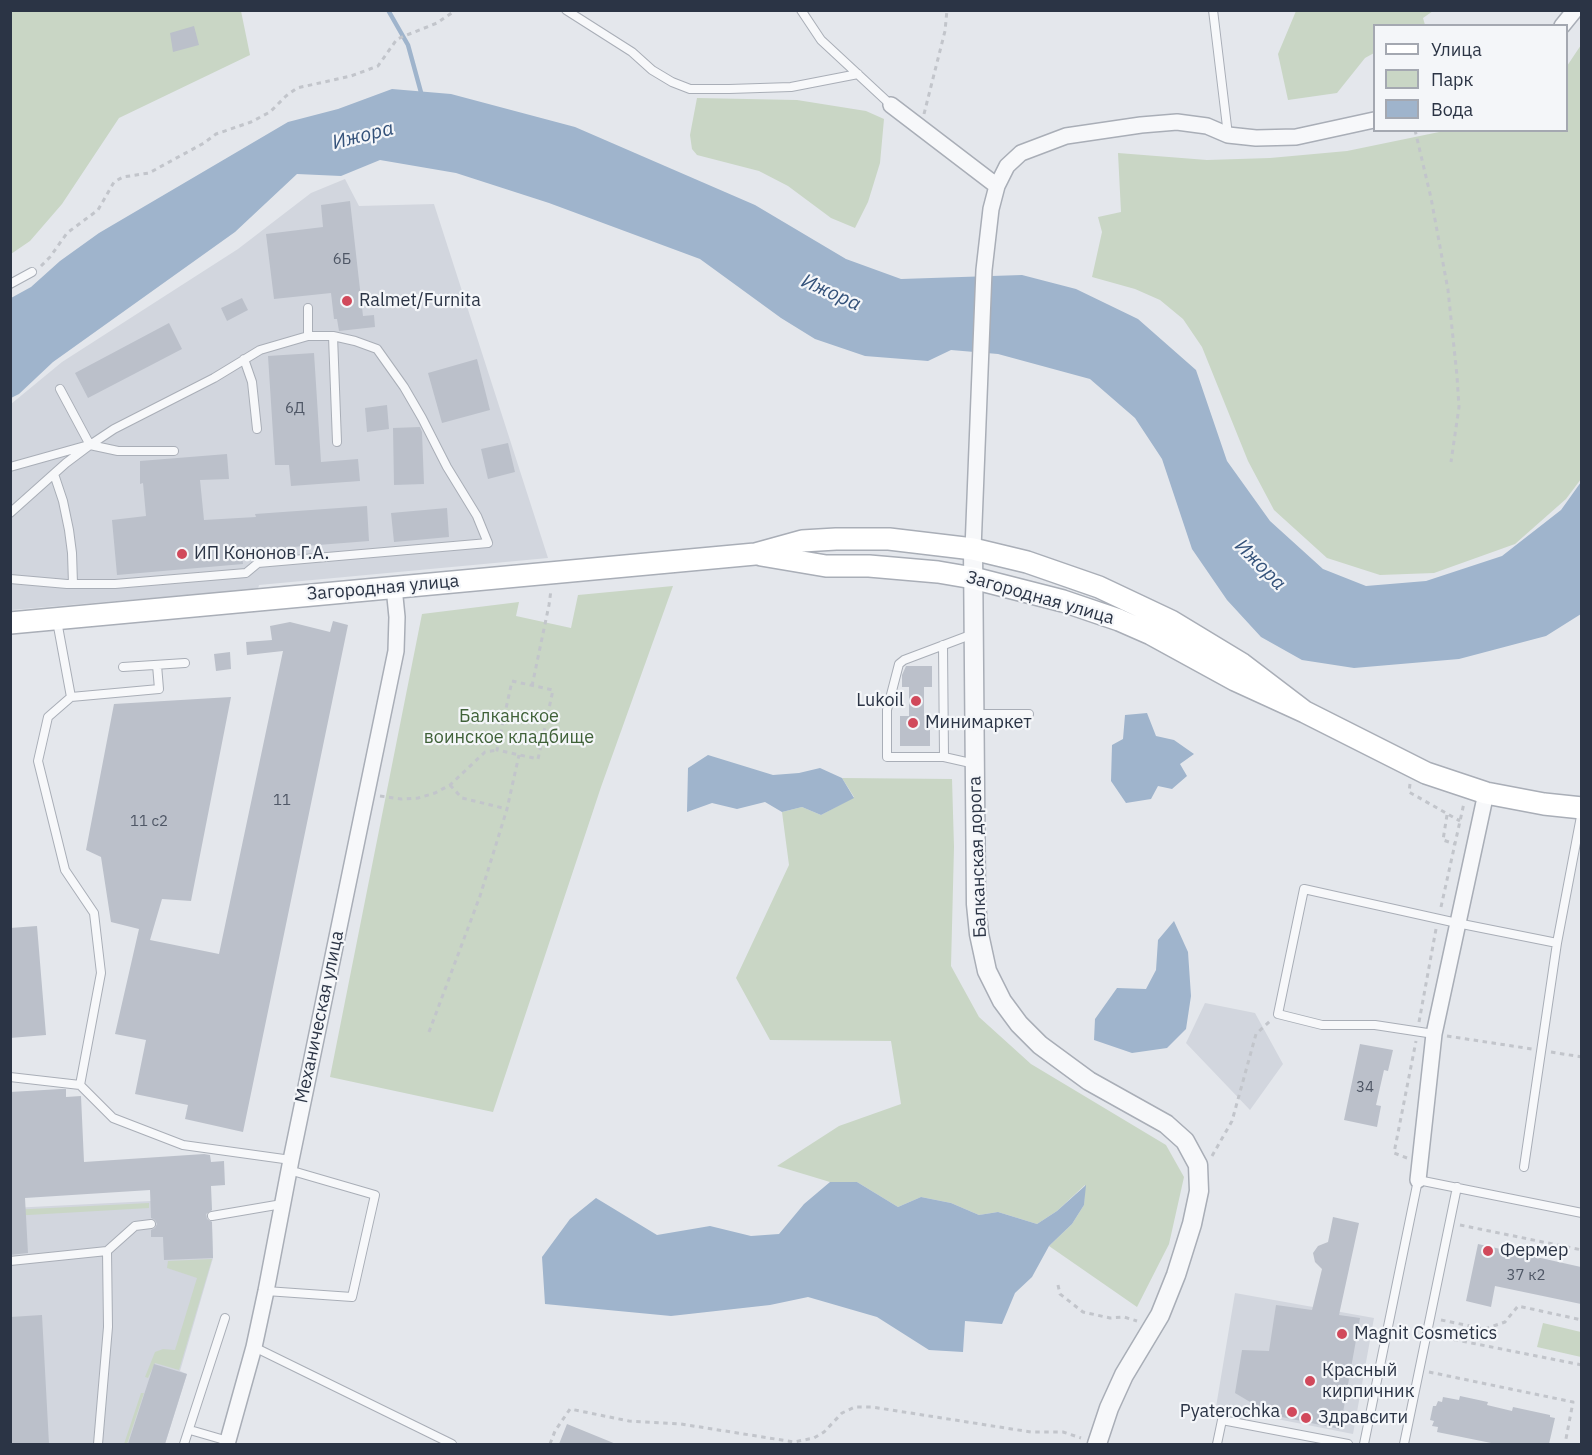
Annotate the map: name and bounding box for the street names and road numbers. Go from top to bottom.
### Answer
street label: Загородная улица [963,567,1117,629]
street label: Загородная улица [306,571,460,605]
street label: Балканская дорога [964,776,992,938]
street label: Механическая улица [291,929,349,1105]

